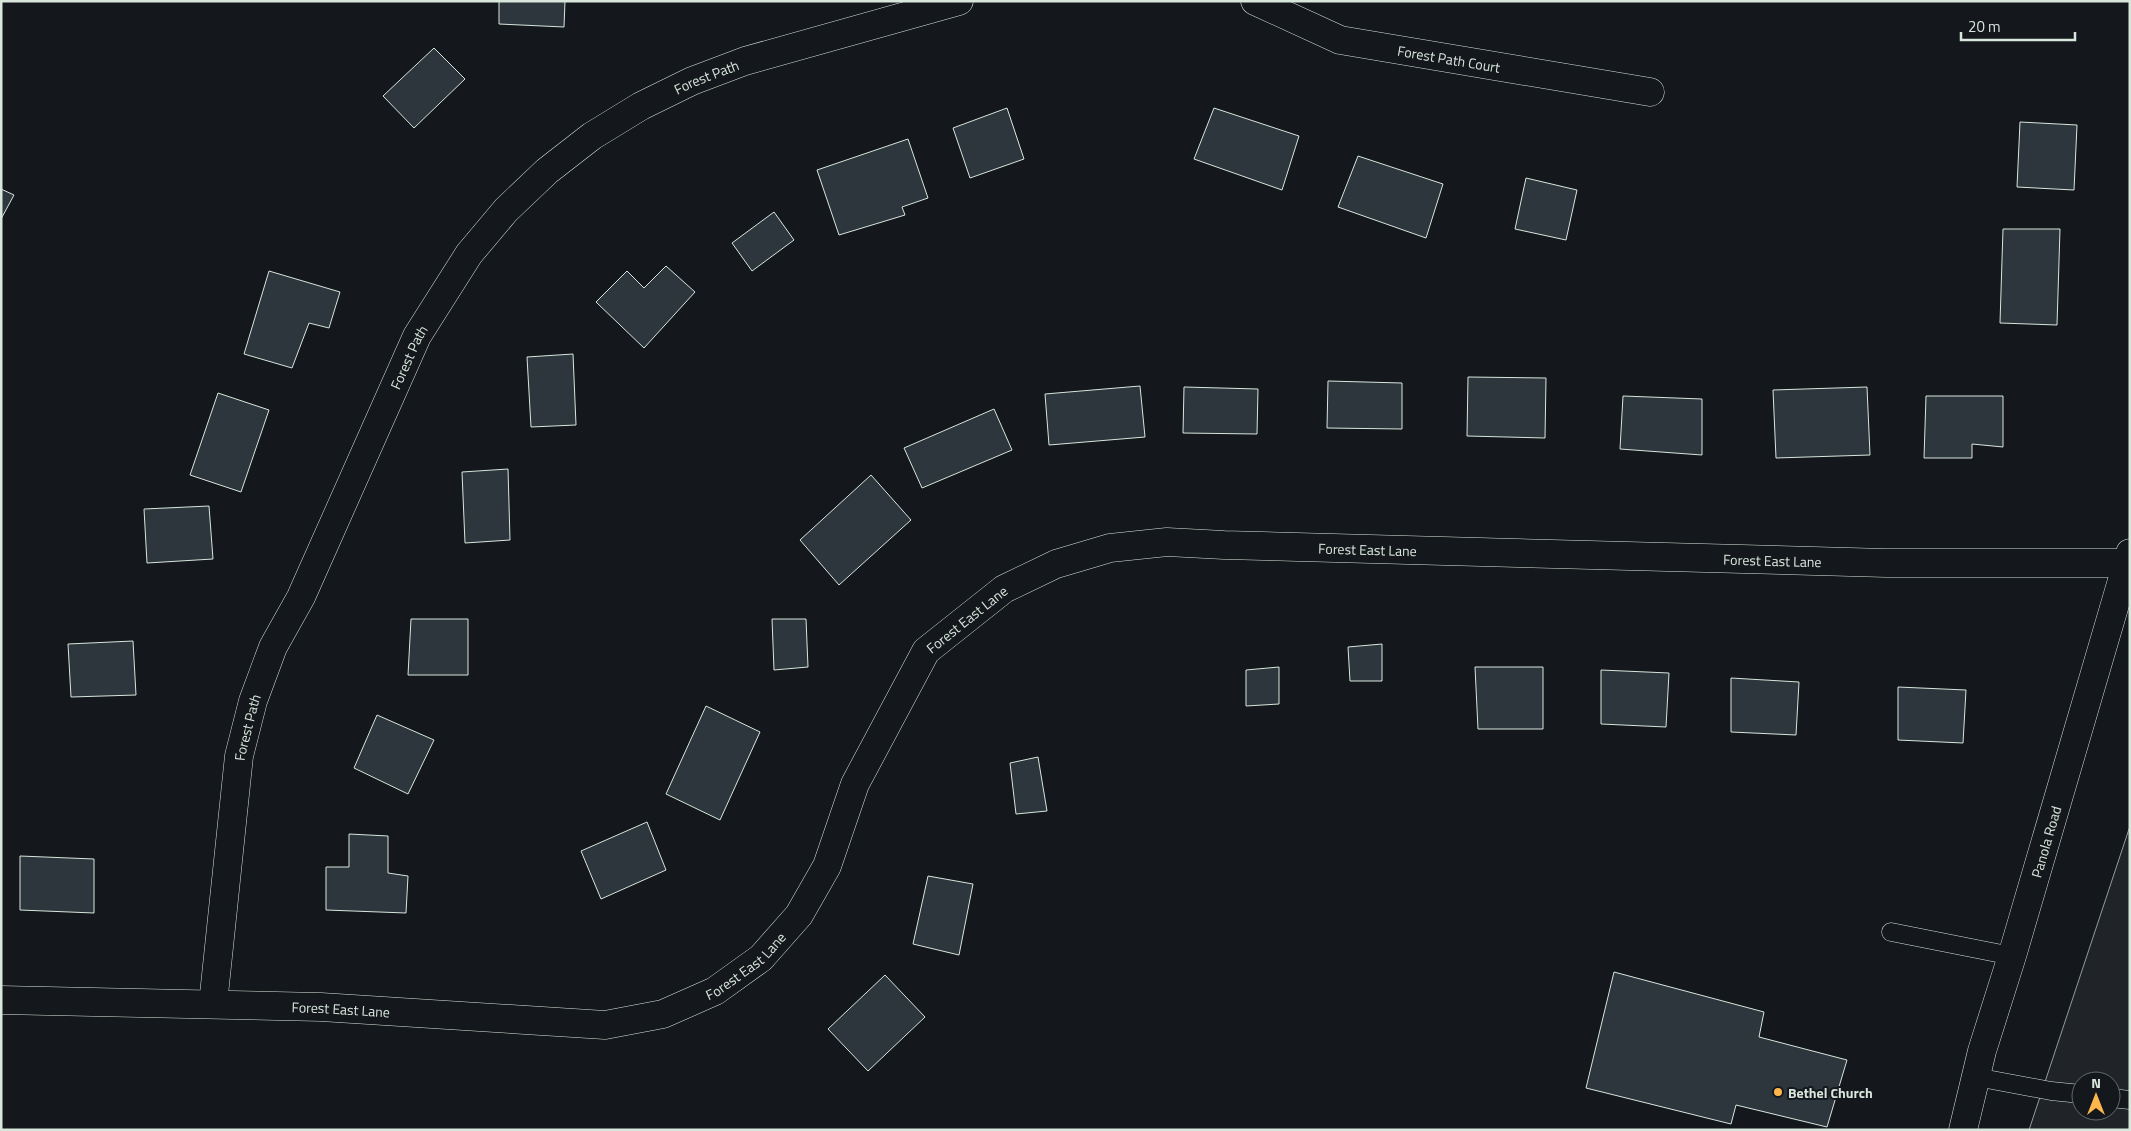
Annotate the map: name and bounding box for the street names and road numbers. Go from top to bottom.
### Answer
street label: Forest Path Court [1396,39,1502,77]
street label: Forest Path [670,54,742,99]
street label: Forest Path [384,321,432,392]
street label: Forest East Lane [1318,537,1417,561]
street label: Forest East Lane [1723,548,1822,572]
street label: Forest East Lane [921,580,1011,658]
street label: Forest Path [228,691,265,762]
street label: Panola Road [2025,803,2066,880]
street label: Forest East Lane [702,927,790,1005]
street label: Forest East Lane [291,996,391,1022]

